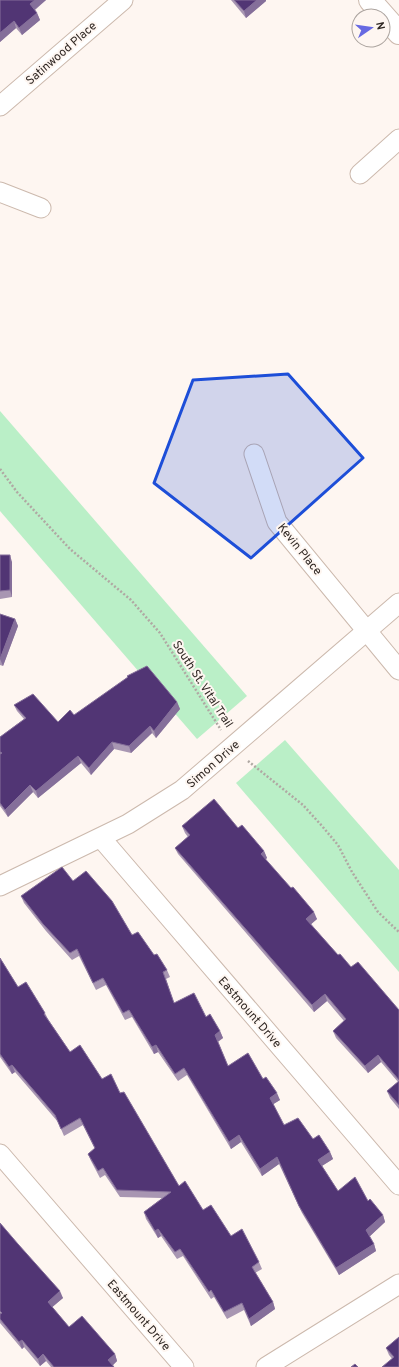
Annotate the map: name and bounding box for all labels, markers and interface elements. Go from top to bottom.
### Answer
north arrow [351,8,391,48]
street label: Satinwood Place [23,19,100,89]
text: N [372,21,387,31]
street label: Kevin Place [273,520,325,579]
street label: South St. Vital Trail [168,638,236,731]
street label: Simon Drive [184,737,244,792]
street label: Eastmount Drive [214,974,285,1052]
street label: Eastmount Drive [103,1277,174,1355]

